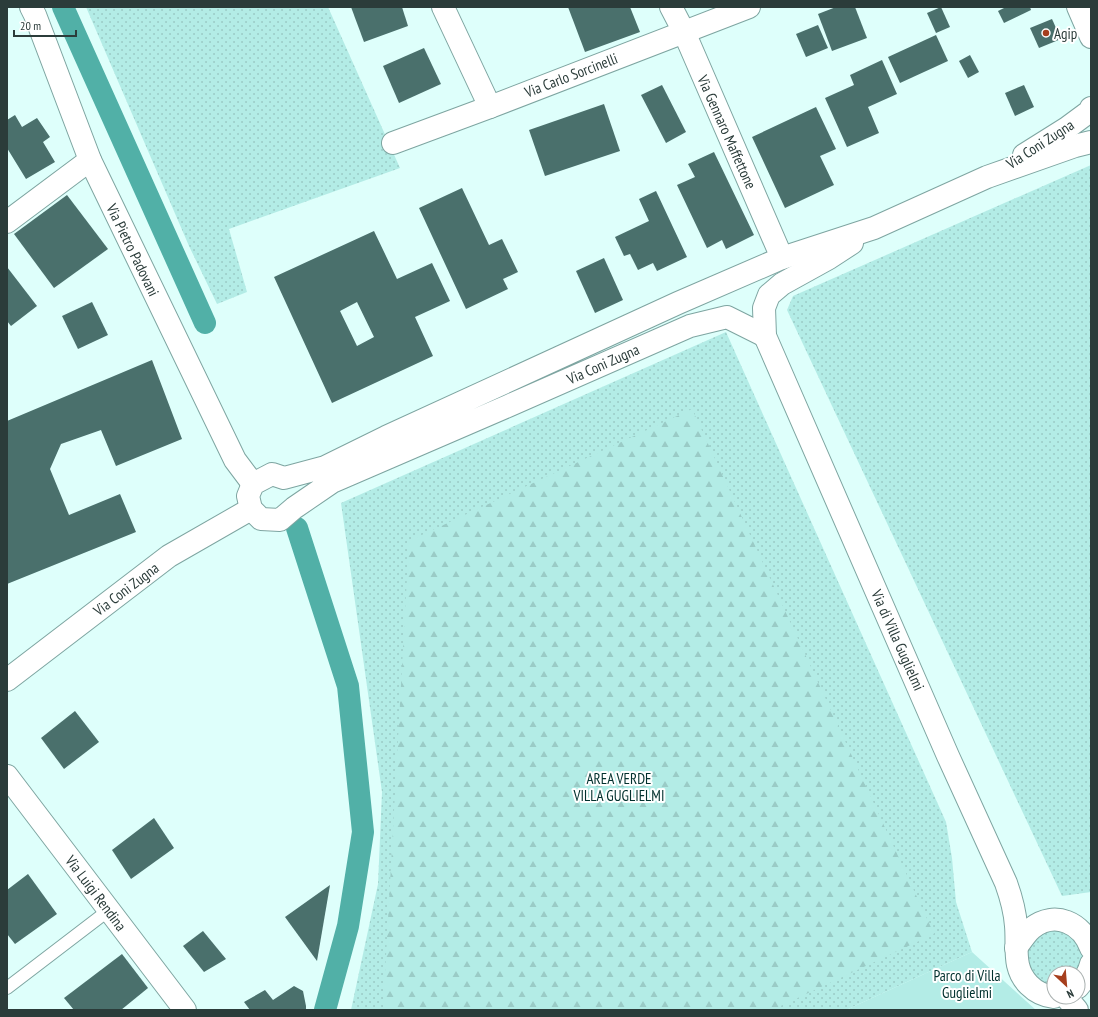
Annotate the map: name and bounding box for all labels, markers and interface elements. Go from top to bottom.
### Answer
scale bar [14,12,76,38]
text: 20 m [20,18,41,33]
place label: Agip [1054,24,1077,43]
marker: Agip [1041,28,1051,38]
street label: Via Carlo Sorcinelli [521,49,620,102]
street label: Via Gennaro Maffettone [693,71,761,192]
street label: Via Coni Zugna [1002,115,1077,173]
street label: Via Pietro Padovani [102,200,164,299]
street label: Via Coni Zugna [563,340,642,389]
street label: Via Coni Zugna [89,558,162,620]
street label: Via di Villa Guglielmi [867,586,929,693]
park label: AREA VERDE VILLA GUGLIELMI [573,769,664,805]
street label: Via Luigi Rendina [61,851,131,935]
north arrow [1046,965,1086,1005]
park label: Parco di Villa Guglielmi [934,966,1000,1002]
text: N [1065,986,1076,1002]

